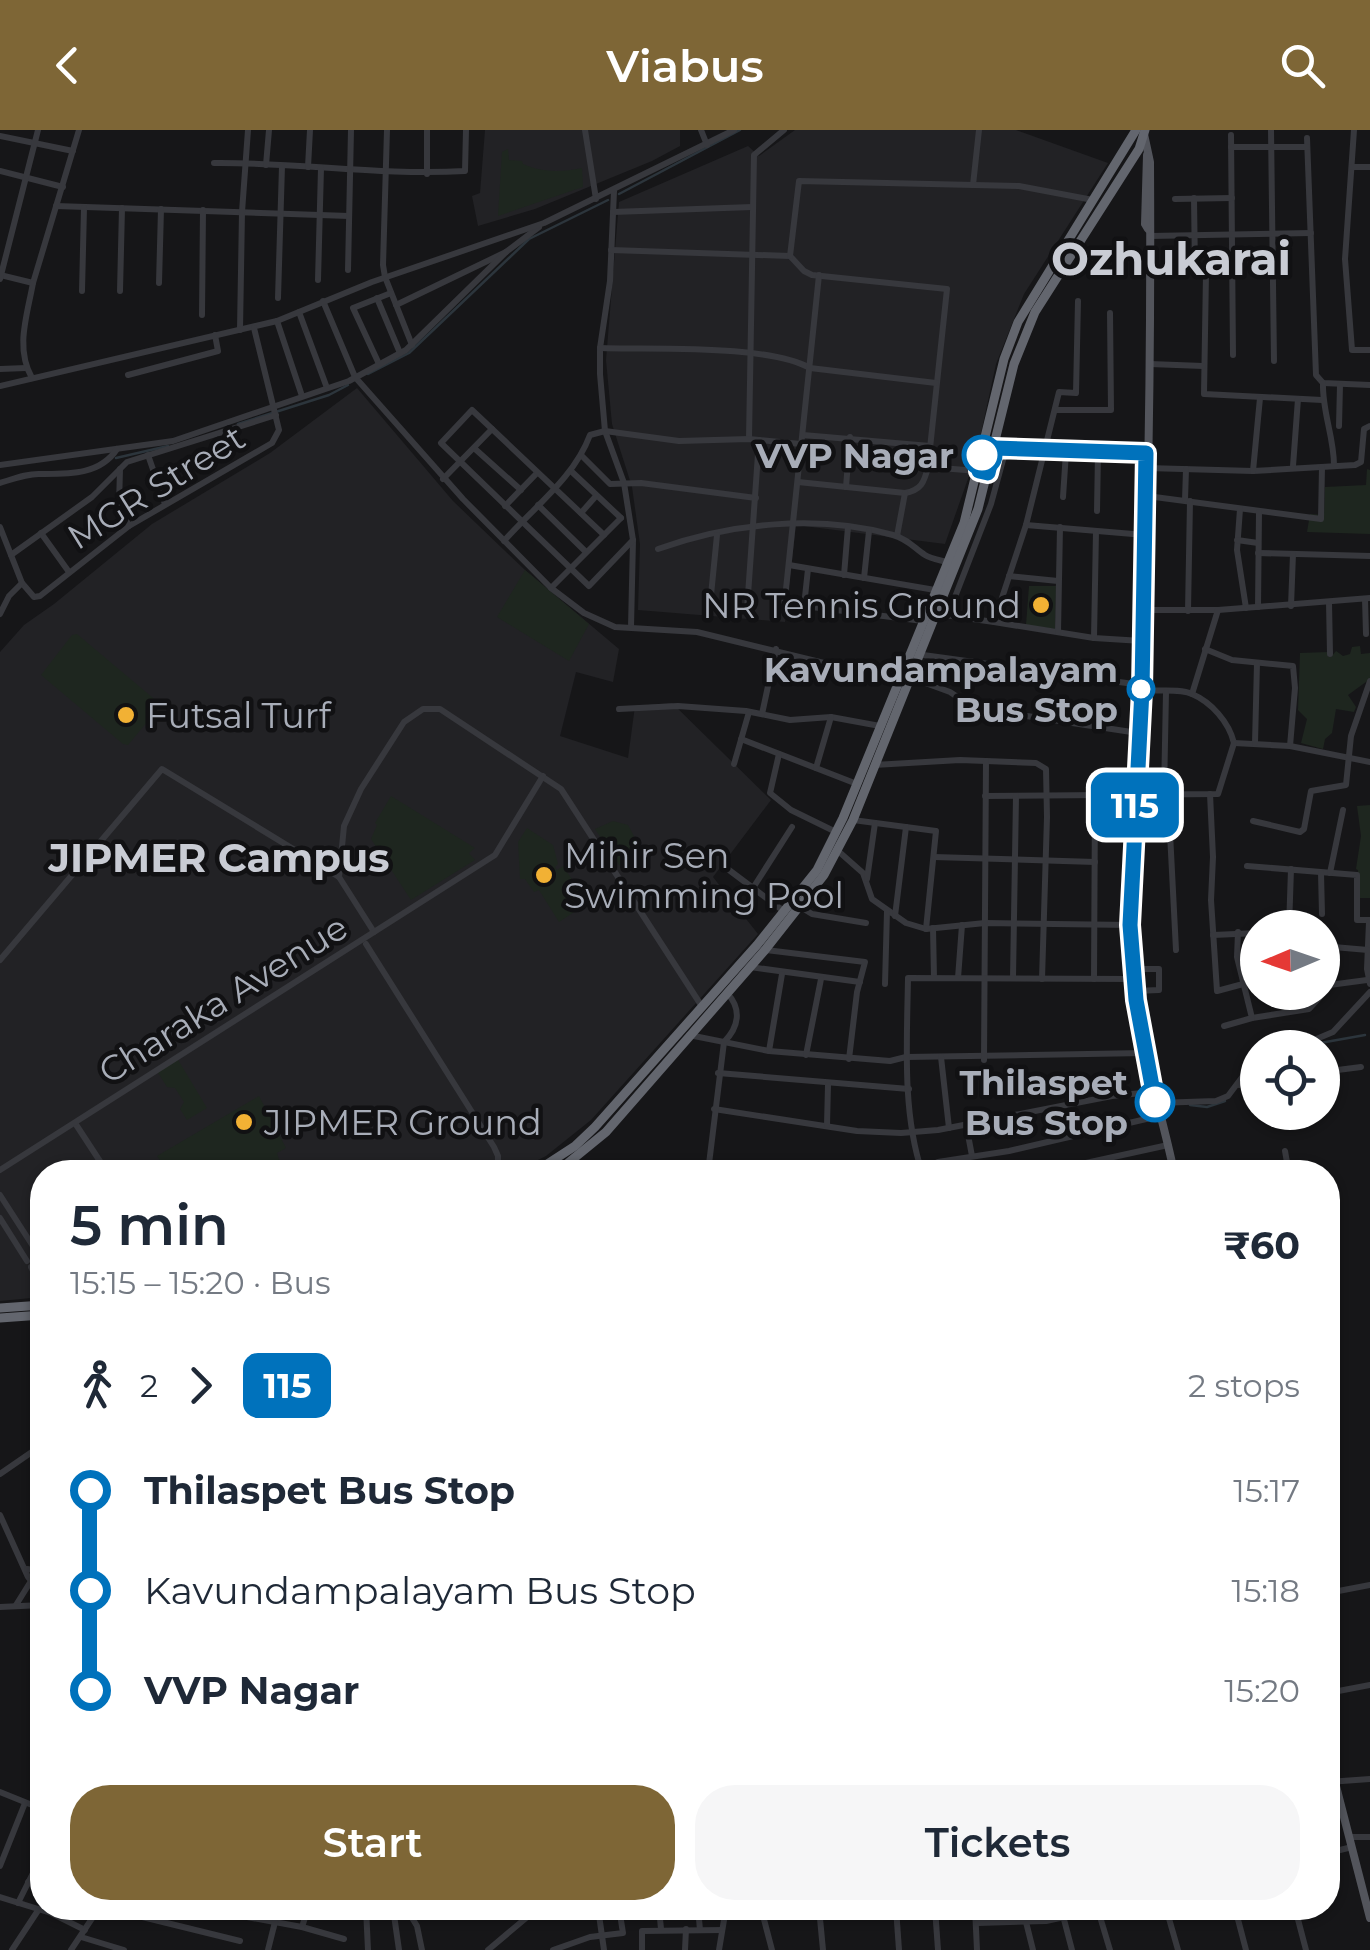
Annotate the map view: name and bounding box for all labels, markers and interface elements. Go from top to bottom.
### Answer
icon: back [40,38,95,93]
text: Viabus [606,38,764,93]
icon: search [1275,38,1330,93]
district label: Ozhukarai [1051,231,1291,286]
street label: MGR Street [59,416,253,558]
place label: VVP Nagar [755,434,954,477]
marker: VVP Nagar [963,436,1001,474]
place label: NR Tennis Ground [702,584,1021,627]
marker: NR Tennis Ground [1030,594,1052,616]
place label: Kavundampalayam Bus Stop [764,648,1118,731]
marker: Kavundampalayam Bus Stop [1128,676,1154,702]
place label: Futsal Turf [146,694,333,737]
marker: Futsal Turf [115,704,137,726]
line badge: 115 [1078,772,1192,838]
text: 115 [1111,784,1159,827]
district label: JIPMER Campus [47,833,390,882]
place label: Mihir Sen Swimming Pool [564,834,844,917]
marker: Mihir Sen Swimming Pool [533,864,555,886]
street label: Charaka Avenue [91,905,355,1093]
north arrow [1240,910,1340,1010]
map controls [1240,910,1340,1130]
button: locate [1240,1030,1340,1130]
place label: Thilaspet Bus Stop [959,1061,1128,1144]
marker: Thilaspet Bus Stop [1136,1083,1174,1121]
place label: JIPMER Ground [263,1101,542,1144]
marker: JIPMER Ground [233,1111,255,1133]
text: 5 min [70,1192,229,1259]
text: ₹60 [1223,1222,1300,1269]
text: 15:15 – 15:20 · Bus [70,1263,331,1302]
icon: walk [70,1358,125,1413]
icon: forward [173,1358,228,1413]
text: 115 [263,1364,311,1407]
text: 2 [140,1366,158,1405]
text: 2 stops [1188,1366,1300,1405]
text: Thilaspet Bus Stop [144,1467,515,1514]
text: 15:17 [1233,1471,1300,1510]
text: Kavundampalayam Bus Stop [144,1567,696,1614]
text: 15:18 [1232,1571,1300,1610]
text: VVP Nagar [144,1667,359,1714]
text: 15:20 [1224,1671,1300,1710]
button: Start [70,1785,675,1900]
button: Tickets [695,1785,1300,1900]

